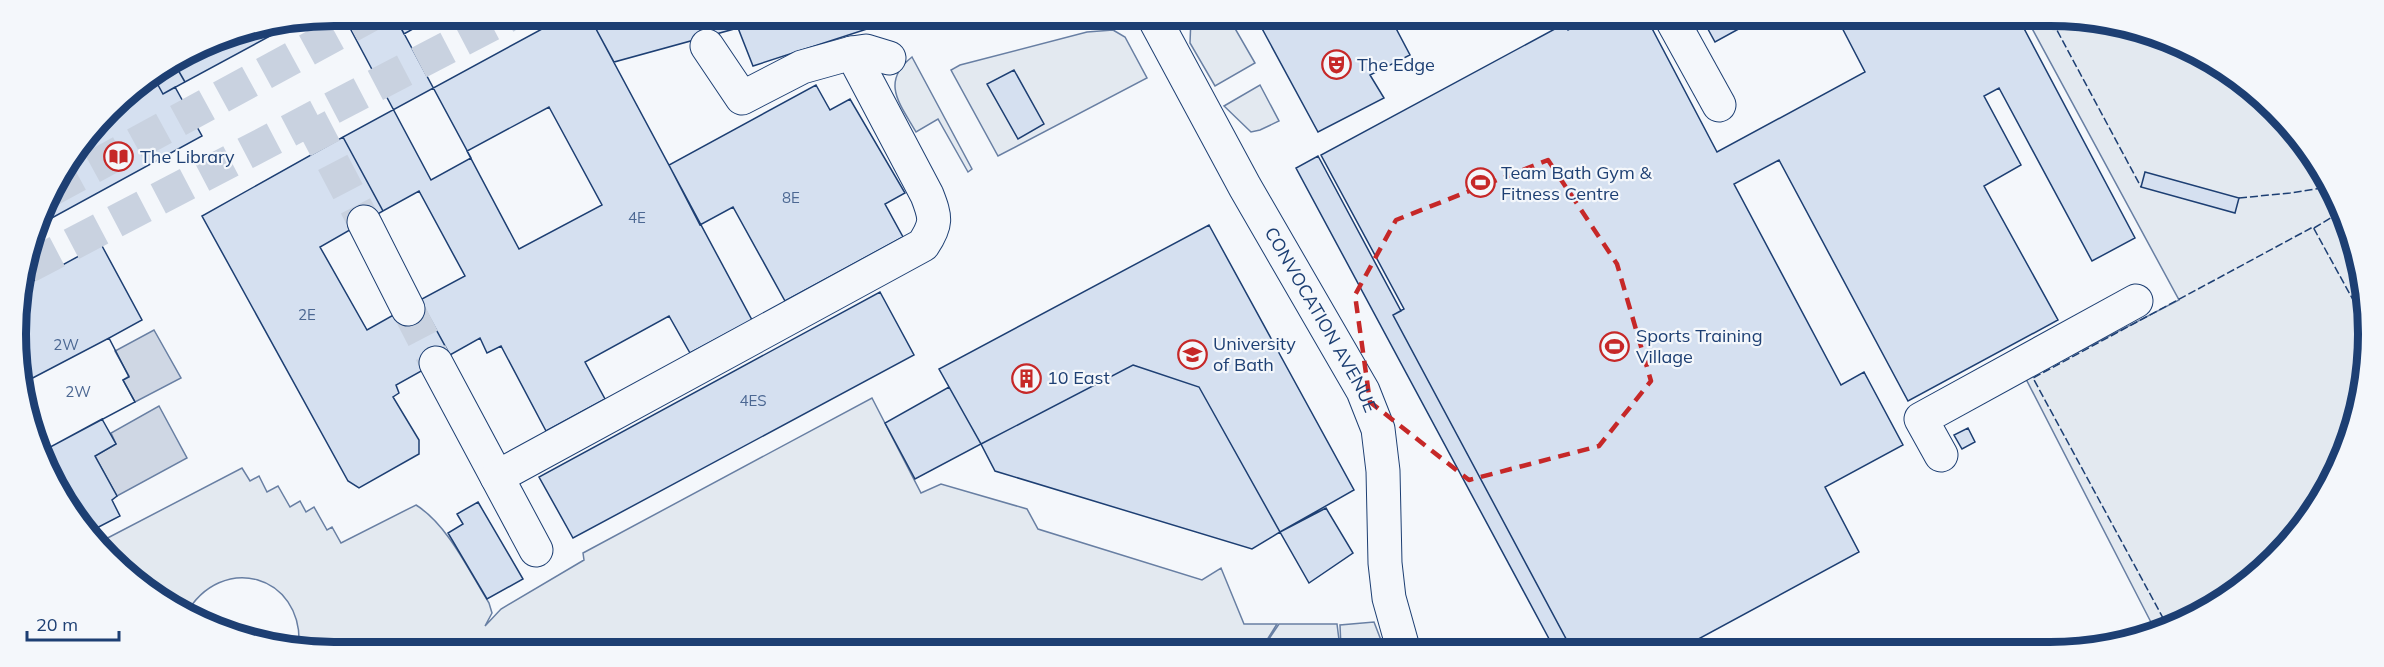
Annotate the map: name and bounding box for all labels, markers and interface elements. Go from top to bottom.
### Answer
theatre icon: The Edge [1320,49,1352,81]
place label: The Edge [1357,53,1435,76]
library icon: The Library [103,141,135,173]
place label: The Library [140,145,235,168]
place label: Team Bath Gym & Fitness Centre [1501,161,1652,205]
sports icon: Team Bath Gym & Fitness Centre [1464,167,1496,199]
house number: 8E [782,188,800,207]
house number: 4E [628,208,646,227]
street label: CONVOCATION AVENUE [1260,223,1382,416]
house number: 2E [298,305,316,324]
place label: Sports Training Village [1636,324,1763,368]
sports icon: Sports Training Village [1599,330,1631,362]
place label: University of Bath [1213,332,1296,376]
house number: 2W [53,335,79,354]
school or university icon: University of Bath [1176,338,1208,370]
building icon: 10 East [1010,362,1042,394]
place label: 10 East [1047,366,1110,389]
house number: 2W [65,382,91,401]
house number: 4ES [739,391,767,410]
scale bar [27,604,118,642]
text: 20 m [36,613,78,636]

